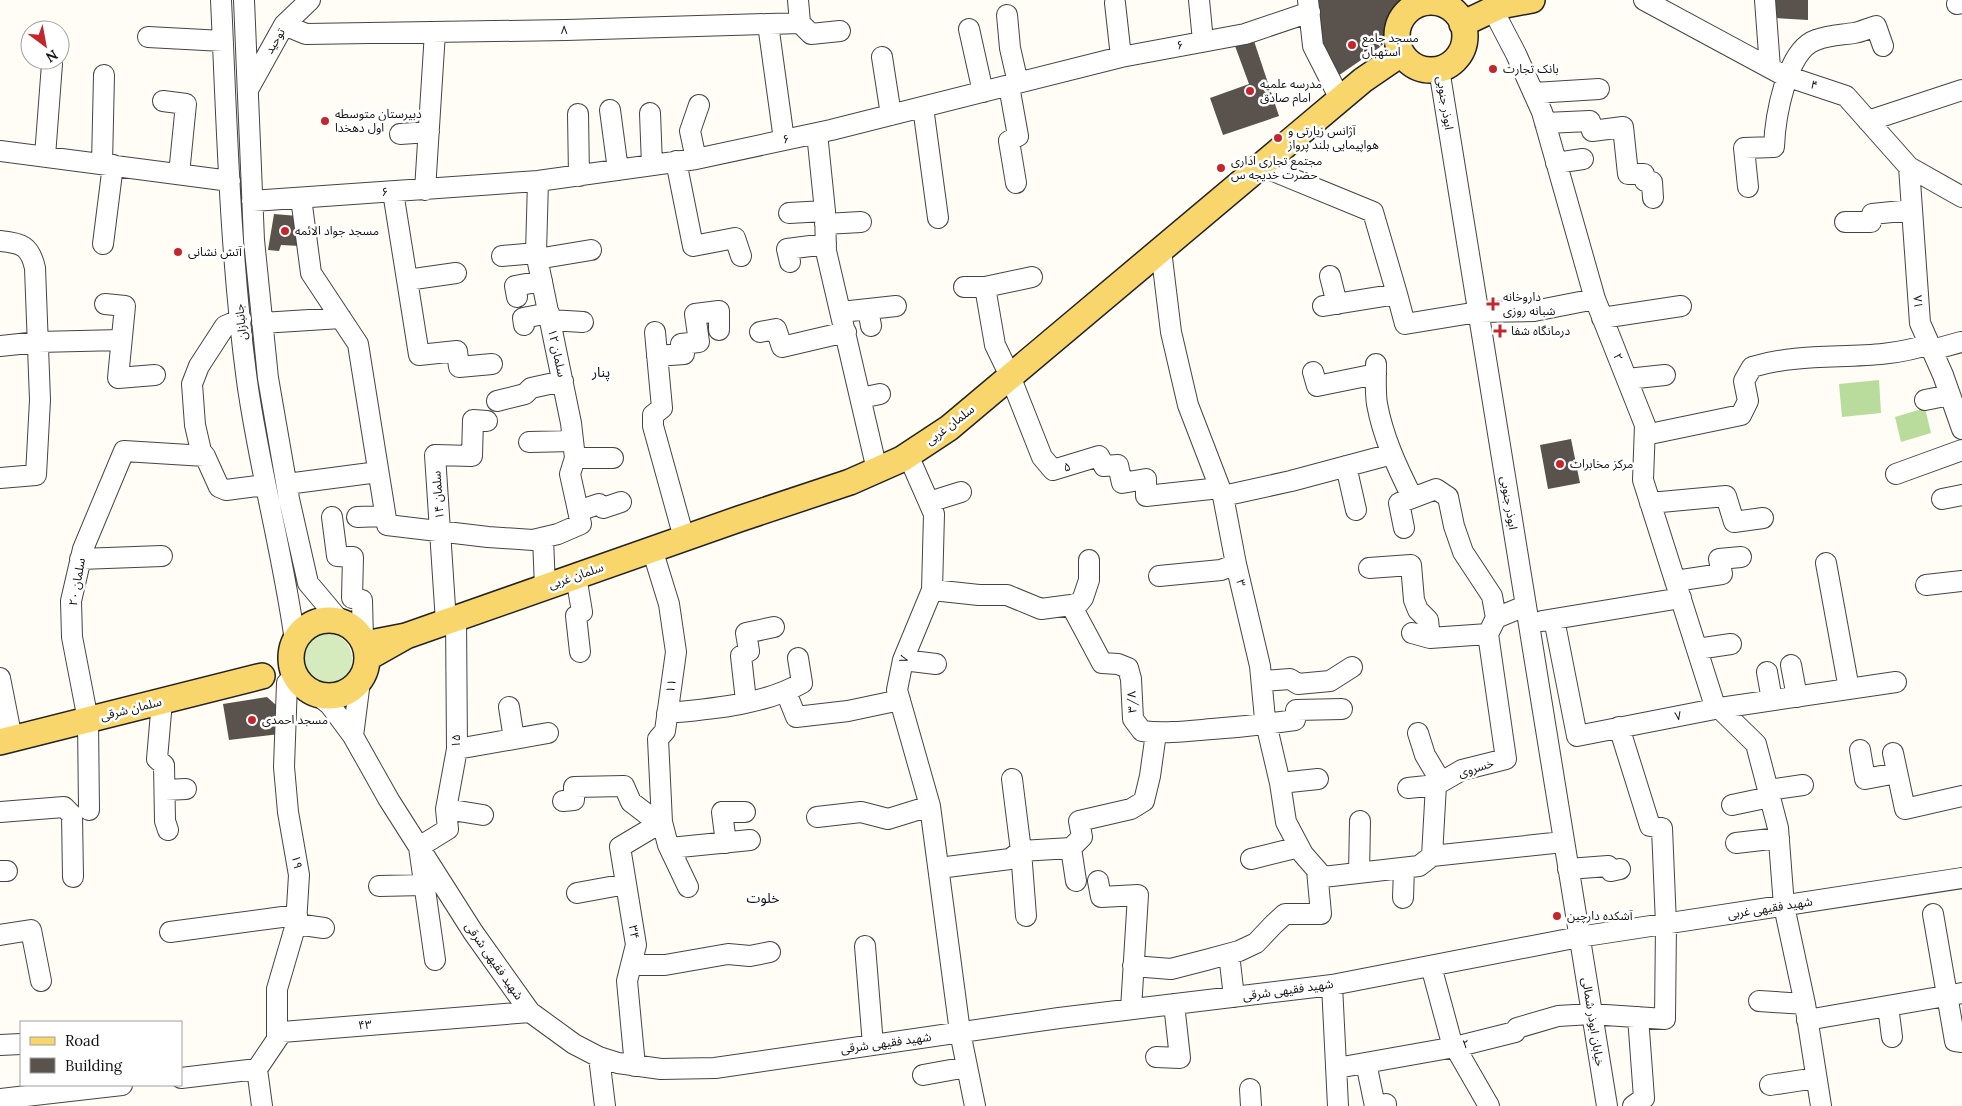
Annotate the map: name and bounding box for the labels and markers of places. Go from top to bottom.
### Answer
place label: مسجد جامع استهبان [1362,30,1419,59]
marker: مسجد جامع استهبان [1346,39,1358,51]
place label: بانک تجارت [1503,61,1559,76]
marker: بانک تجارت [1487,63,1499,75]
place label: مدرسه علمیه امام صادق [1260,76,1322,107]
marker: مدرسه علمیه امام صادق [1244,85,1256,97]
place label: دبیرستان متوسطه اول دهخدا [335,106,422,135]
marker: دبیرستان متوسطه اول دهخدا [319,115,331,127]
place label: آژانس زیارتی و هواپیمایی بلند پرواز [1287,123,1379,153]
marker: آژانس زیارتی و هواپیمایی بلند پرواز [1272,132,1284,144]
place label: مجتمع تجاری اداری حضرت خدیجه س [1231,153,1322,182]
marker: مجتمع تجاری اداری حضرت خدیجه س [1215,162,1227,174]
place label: مسجد جواد الائمه [295,223,379,238]
marker: مسجد جواد الائمه [279,225,291,237]
place label: آتش نشانی [188,244,242,259]
marker: آتش نشانی [172,246,184,258]
place label: داروخانه شبانه روزی [1503,289,1556,318]
marker: داروخانه شبانه روزی [1487,298,1499,310]
place label: درمانگاه شفا [1511,323,1570,338]
marker: درمانگاه شفا [1493,324,1507,338]
place label: مرکز مخابرات [1570,456,1633,471]
marker: مرکز مخابرات [1554,458,1566,470]
place label: مسجد احمدی [262,712,328,727]
marker: مسجد احمدی [246,714,258,726]
place label: آشکده دارچین [1567,908,1633,924]
marker: آشکده دارچین [1551,910,1563,922]

